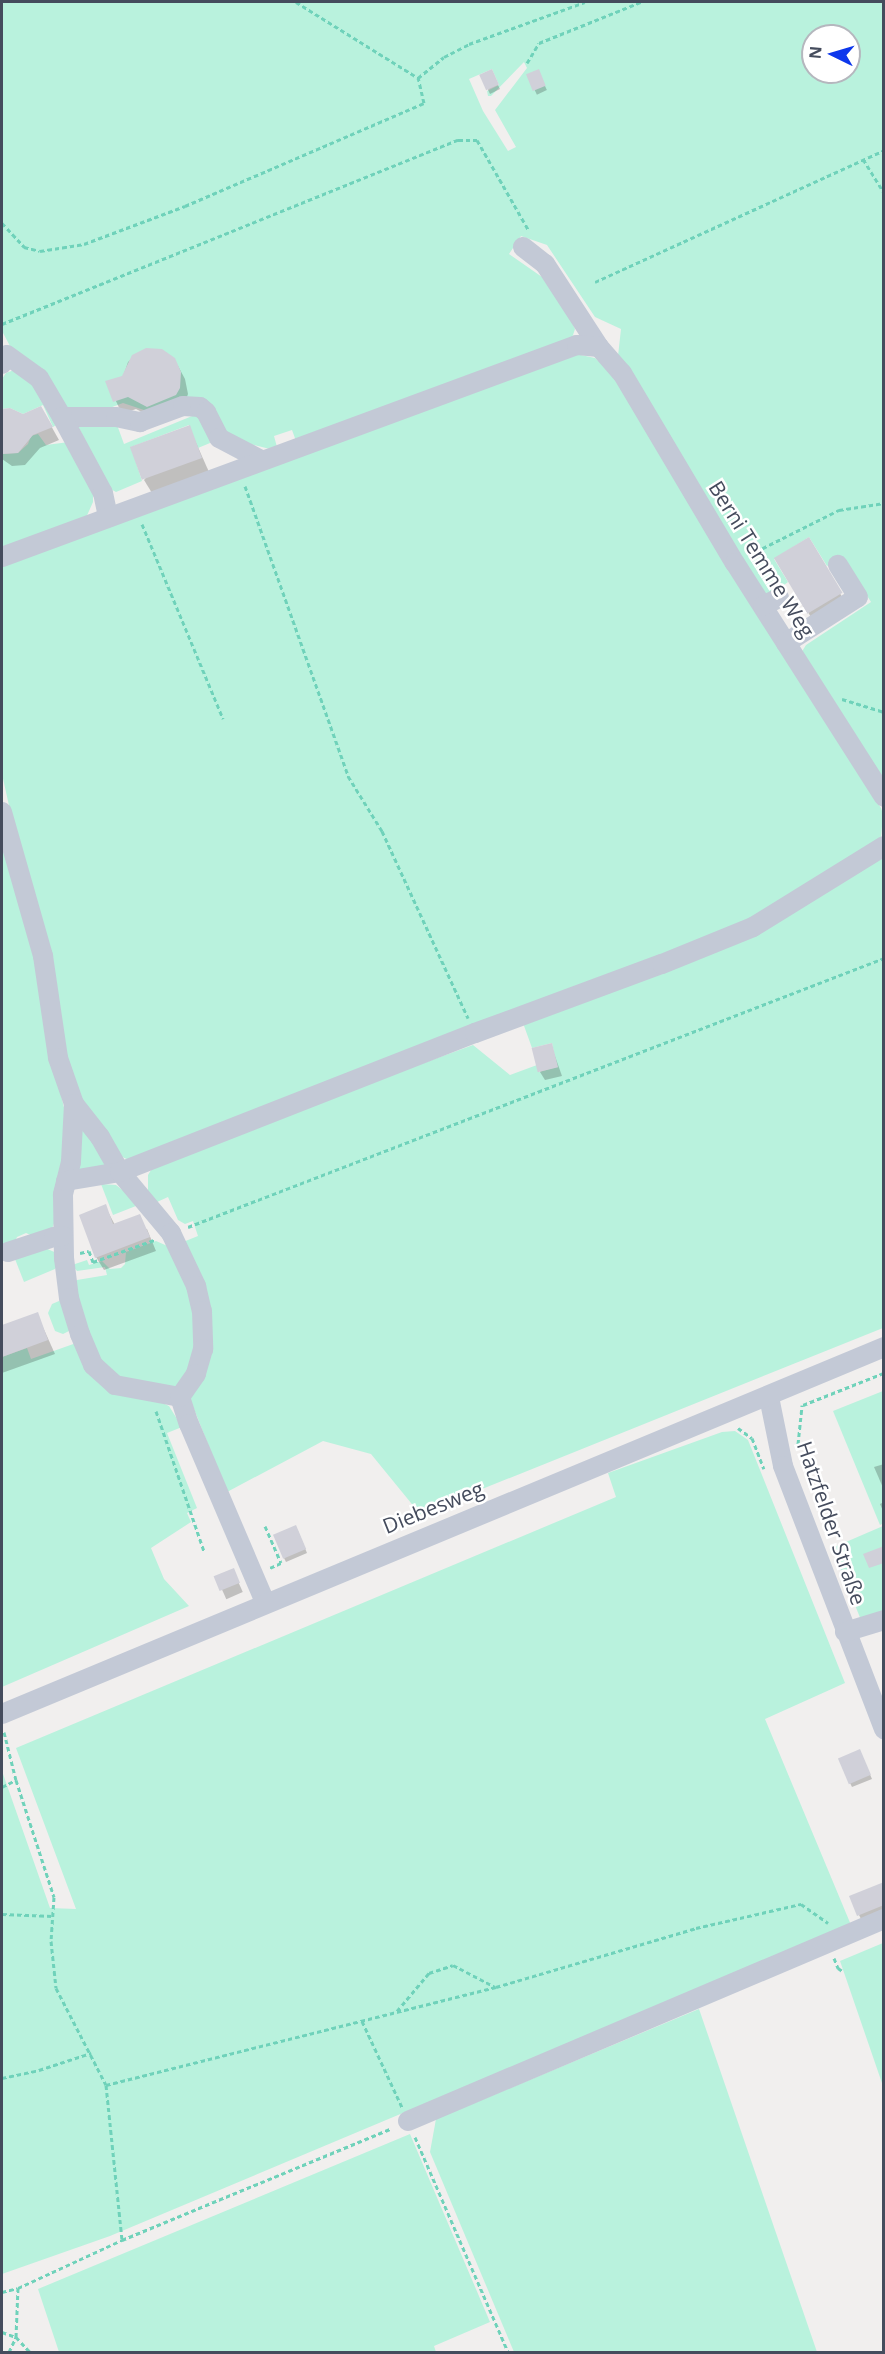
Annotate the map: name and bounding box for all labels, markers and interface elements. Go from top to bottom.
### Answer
north arrow [801,24,861,84]
text: N [804,45,827,60]
street label: Berni Temme Weg [704,476,820,642]
street label: Hatzfelder Straße [792,1438,872,1608]
street label: Diebesweg [379,1475,487,1539]

